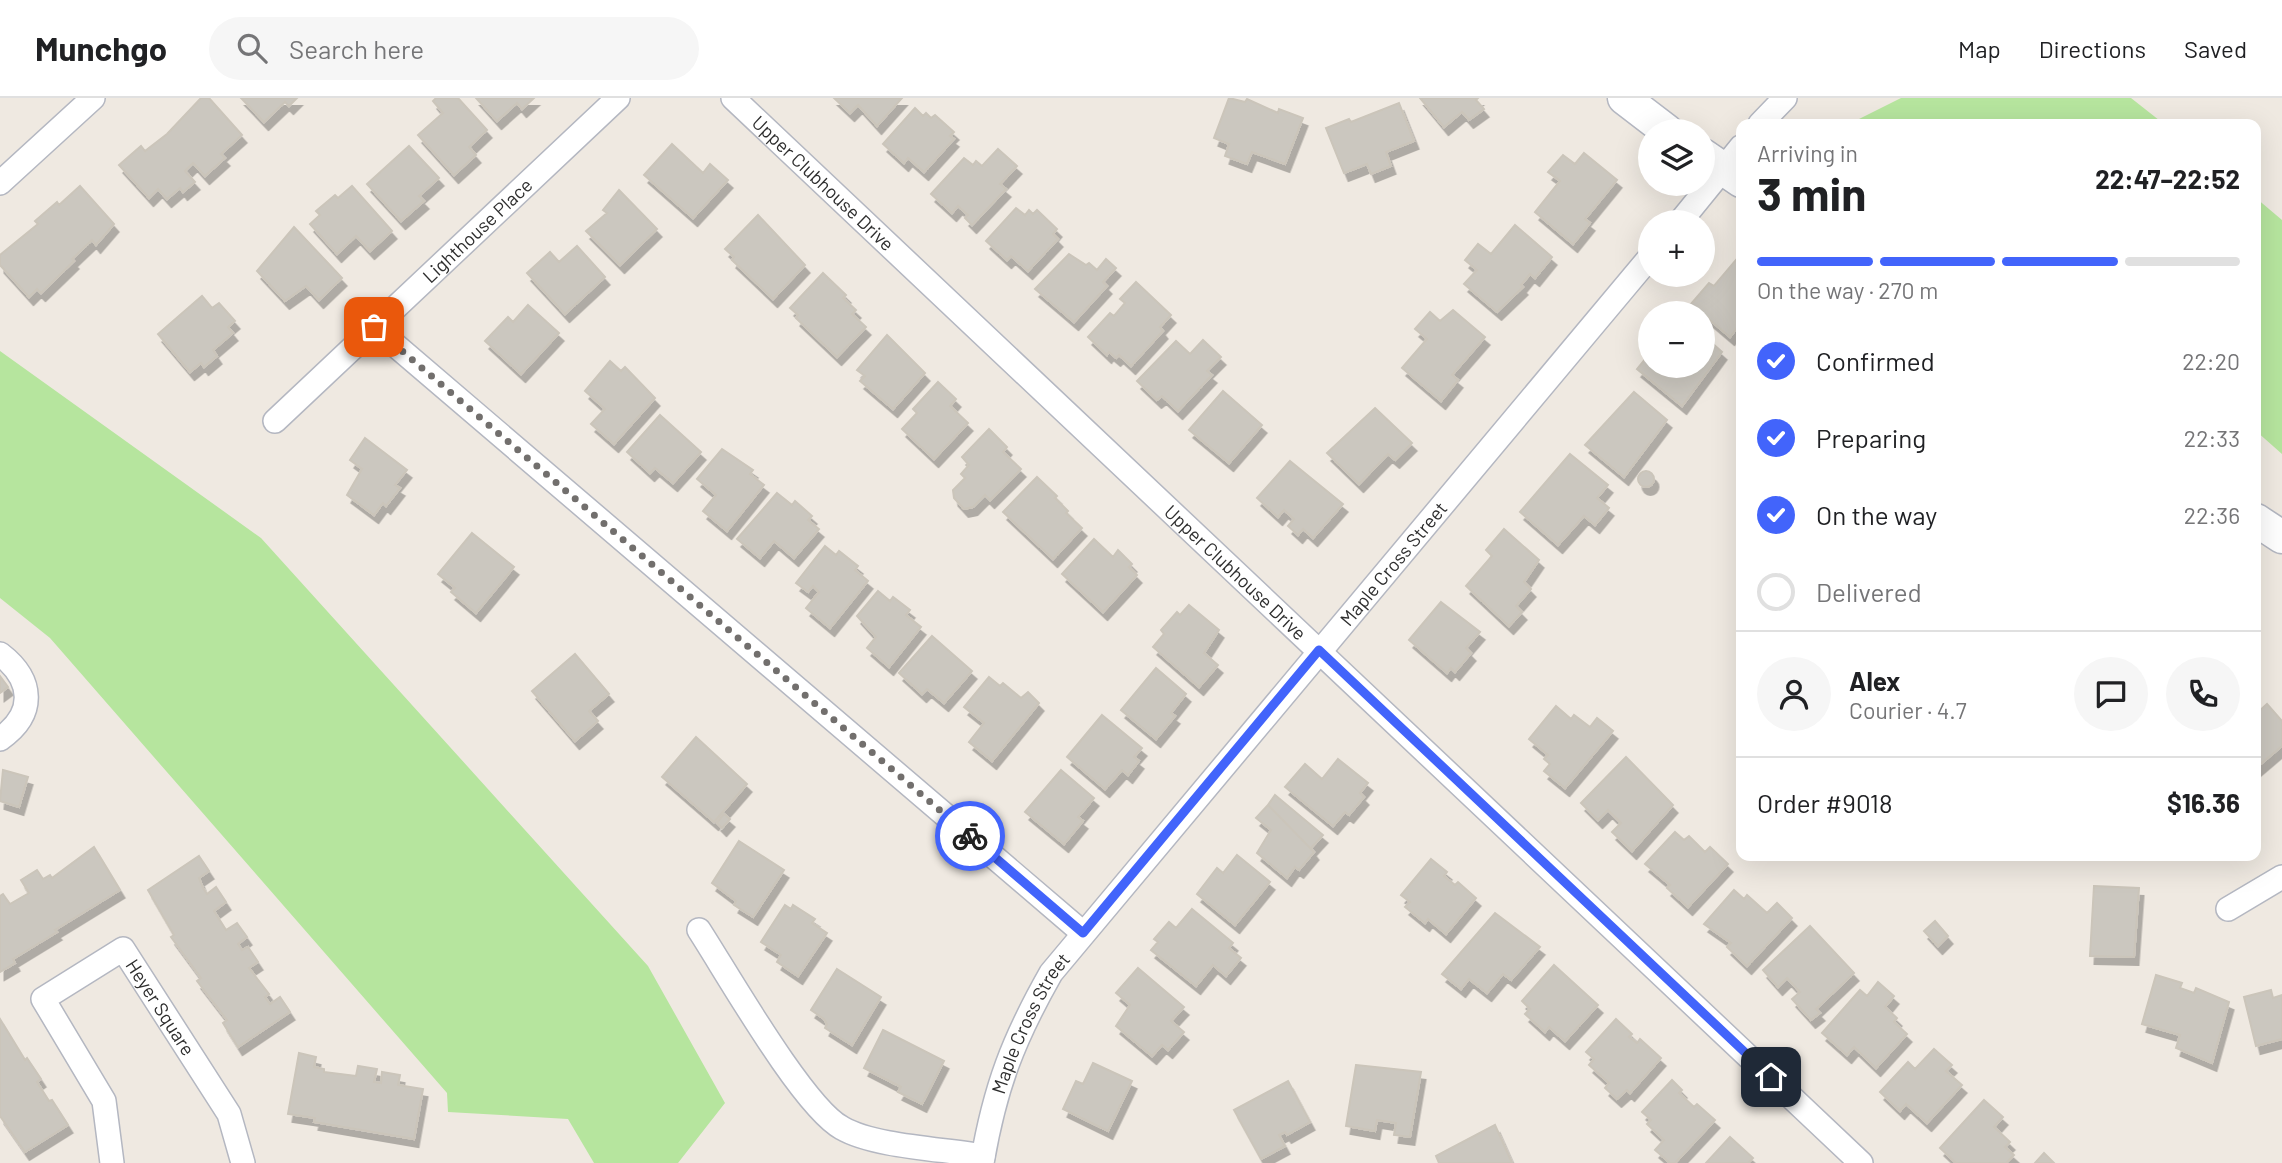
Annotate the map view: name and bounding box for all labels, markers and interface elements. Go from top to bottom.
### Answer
search box [209,17,699,80]
text: Munchgo [35,28,167,68]
icon: search [233,29,271,67]
text: Search here [289,33,424,64]
text: Map [1958,34,2001,63]
text: Directions [2039,34,2146,63]
text: Saved [2184,34,2247,63]
street label: Upper Clubhouse Drive [748,110,899,255]
map controls [1638,119,1715,378]
button: layers [1638,119,1715,196]
text: Arriving in [1757,139,1858,167]
text: 22:47–22:52 [2095,163,2240,194]
text: 3 min [1757,165,1866,220]
street label: Lighthouse Place [417,173,537,287]
button: + [1638,210,1715,287]
text: On the way · 270 m [1757,276,1938,304]
pin [344,297,404,357]
button: − [1638,301,1715,378]
icon: bag [355,308,393,346]
icon: check [1757,342,1795,380]
text: Confirmed [1816,345,1935,376]
text: 22:20 [2182,347,2240,375]
icon: check [1757,419,1795,457]
text: Preparing [1816,422,1926,453]
text: 22:33 [2184,424,2240,452]
icon: check [1757,496,1795,534]
street label: Maple Cross Street [1335,497,1451,630]
text: On the way [1816,499,1937,530]
street label: Upper Clubhouse Drive [1160,500,1312,644]
text: 22:36 [2184,501,2240,529]
text: Delivered [1816,576,1922,607]
button: person [1757,657,1831,731]
button: chat [2074,657,2148,731]
button: phone [2166,657,2240,731]
text: Alex [1849,665,1900,696]
text: Courier · 4.7 [1849,696,1967,724]
text: Order #9018 [1757,787,1893,818]
text: $16.36 [2167,787,2240,818]
courier [935,801,1005,871]
icon: bike [951,817,989,855]
street label: Maple Cross Street [986,948,1074,1096]
street label: Heyer Square [121,954,200,1060]
pin [1741,1047,1801,1107]
icon: home [1752,1058,1790,1096]

